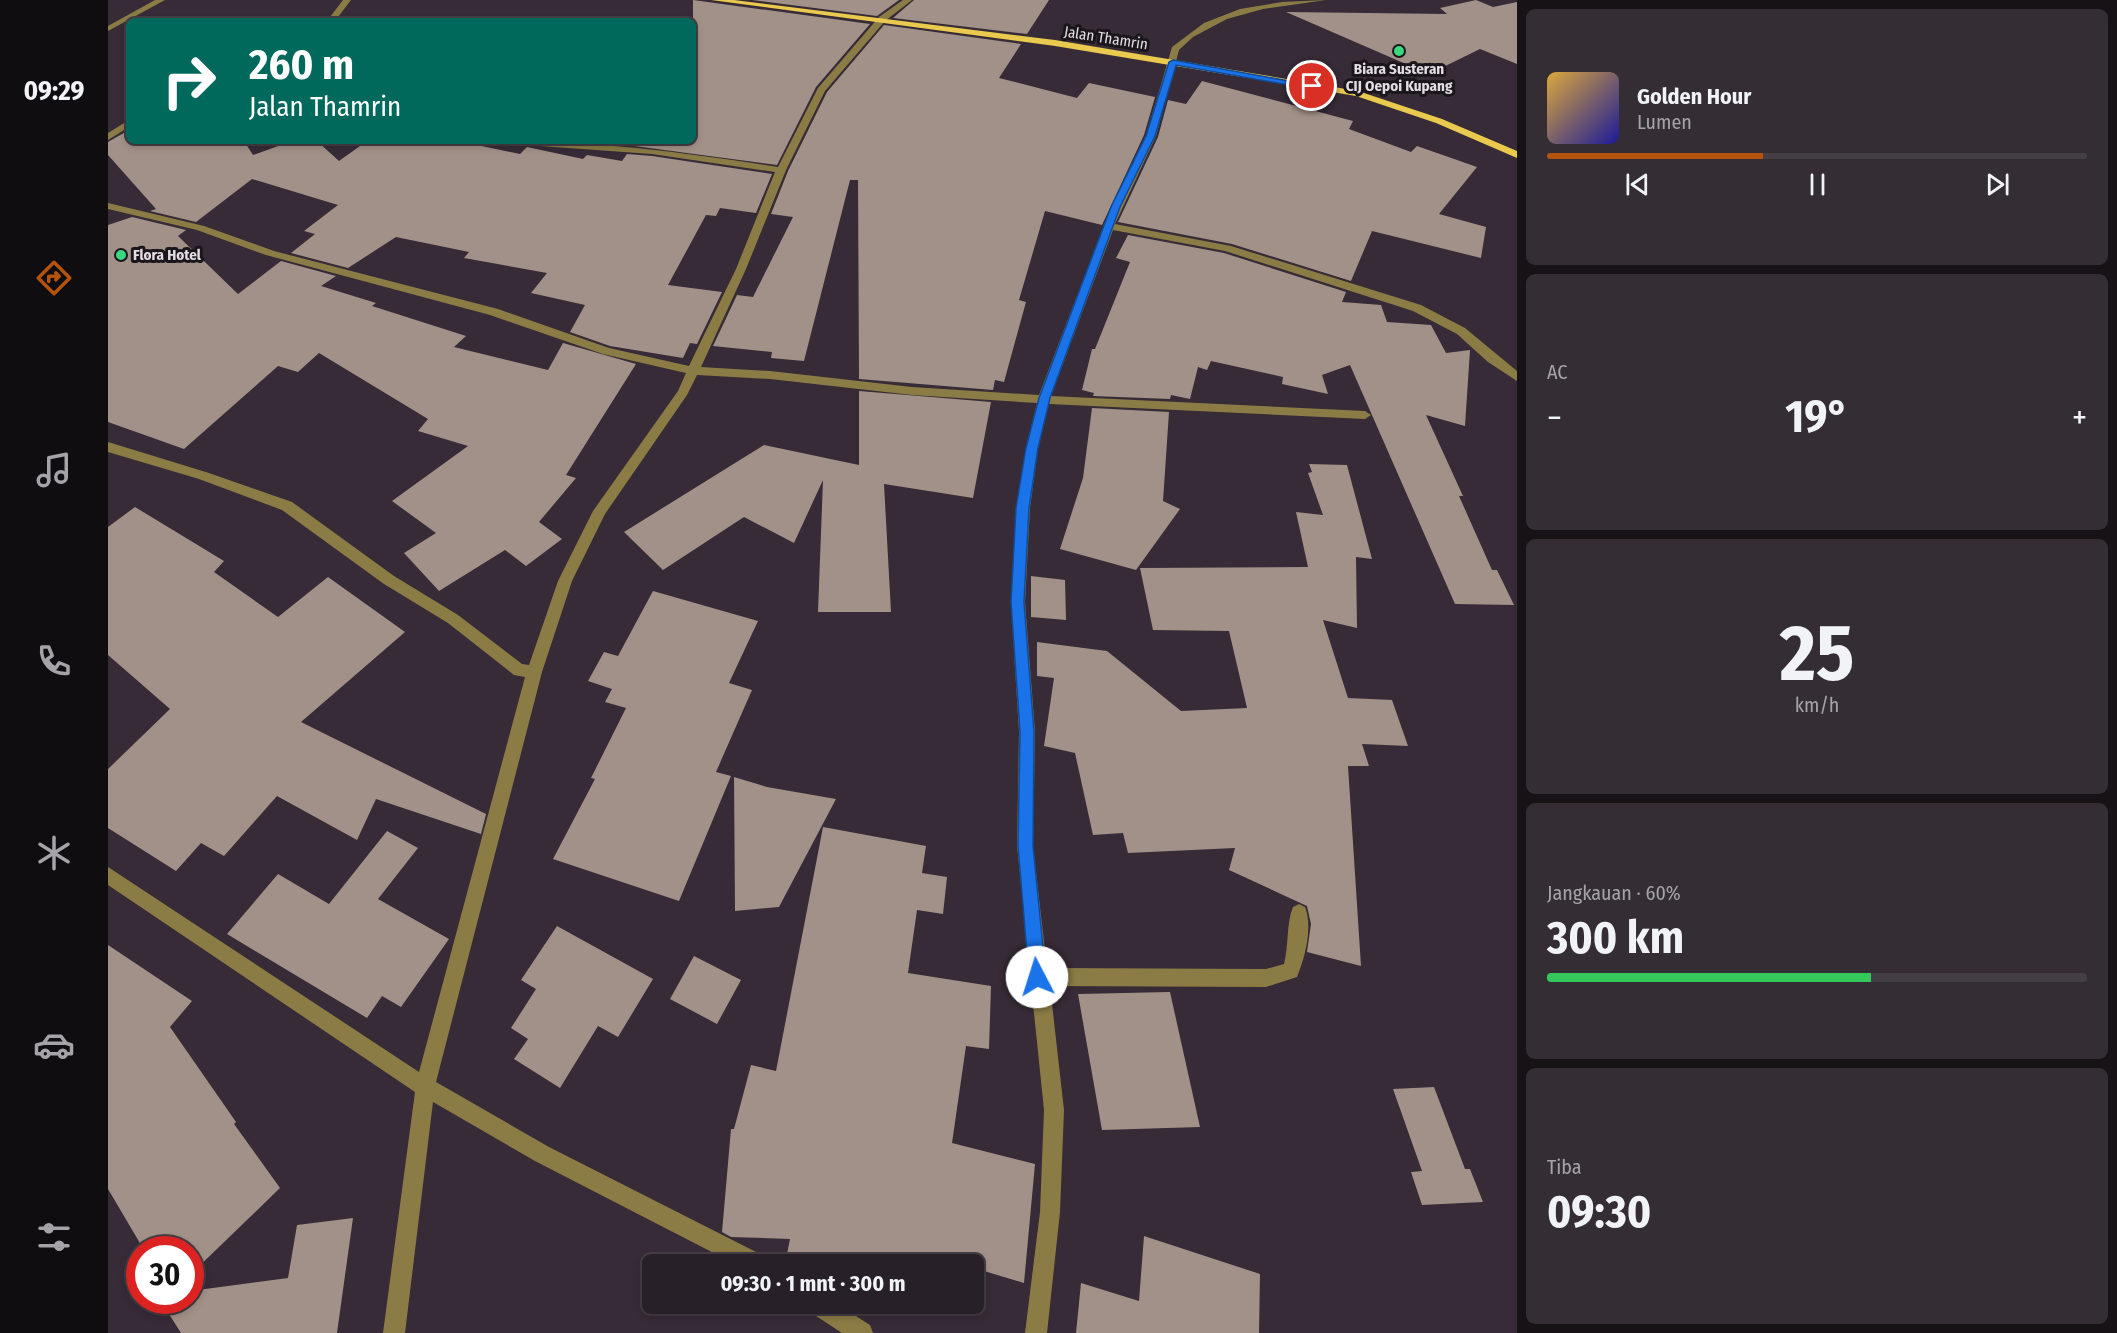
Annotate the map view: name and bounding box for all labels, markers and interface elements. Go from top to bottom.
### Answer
street label: Jalan Thamrin [1063,22,1149,54]
text: 260 m [249,40,354,90]
icon: right [150,42,228,120]
marker: Biara Susteran CIJ Oepoi Kupang [1392,44,1406,58]
pin [1286,60,1337,111]
place label: Biara Susteran CIJ Oepoi Kupang [1346,60,1453,95]
icon: arrive [1295,69,1328,102]
text: 09:29 [24,75,85,107]
text: Golden Hour [1637,83,1751,110]
text: Jalan Thamrin [249,91,401,123]
text: Lumen [1637,110,1692,134]
icon: previous [1621,168,1654,201]
icon: pause [1801,168,1834,201]
icon: next [1981,168,2014,201]
place label: Flora Hotel [133,246,202,264]
marker: Flora Hotel [114,248,128,262]
icon: directions [33,257,75,299]
text: AC [1547,360,1567,384]
text: 19° [1785,390,1849,444]
text: − [1547,398,1562,438]
text: + [2072,398,2087,438]
icon: music [33,449,75,491]
text: 25 [1780,607,1854,701]
icon: phone [33,640,75,682]
text: km/h [1795,693,1839,717]
icon: climate [33,832,75,874]
text: Jangkauan · 60% [1547,881,1681,905]
text: 300 km [1547,911,1684,965]
position arrow [1005,945,1069,1009]
icon: car [33,1024,75,1066]
text: Tiba [1547,1155,1582,1179]
text: 09:30 [1547,1185,1651,1239]
icon: filters [33,1216,75,1258]
speed limit sign: 30 [126,1236,204,1314]
text: 09:30 · 1 mnt · 300 m [720,1270,906,1297]

